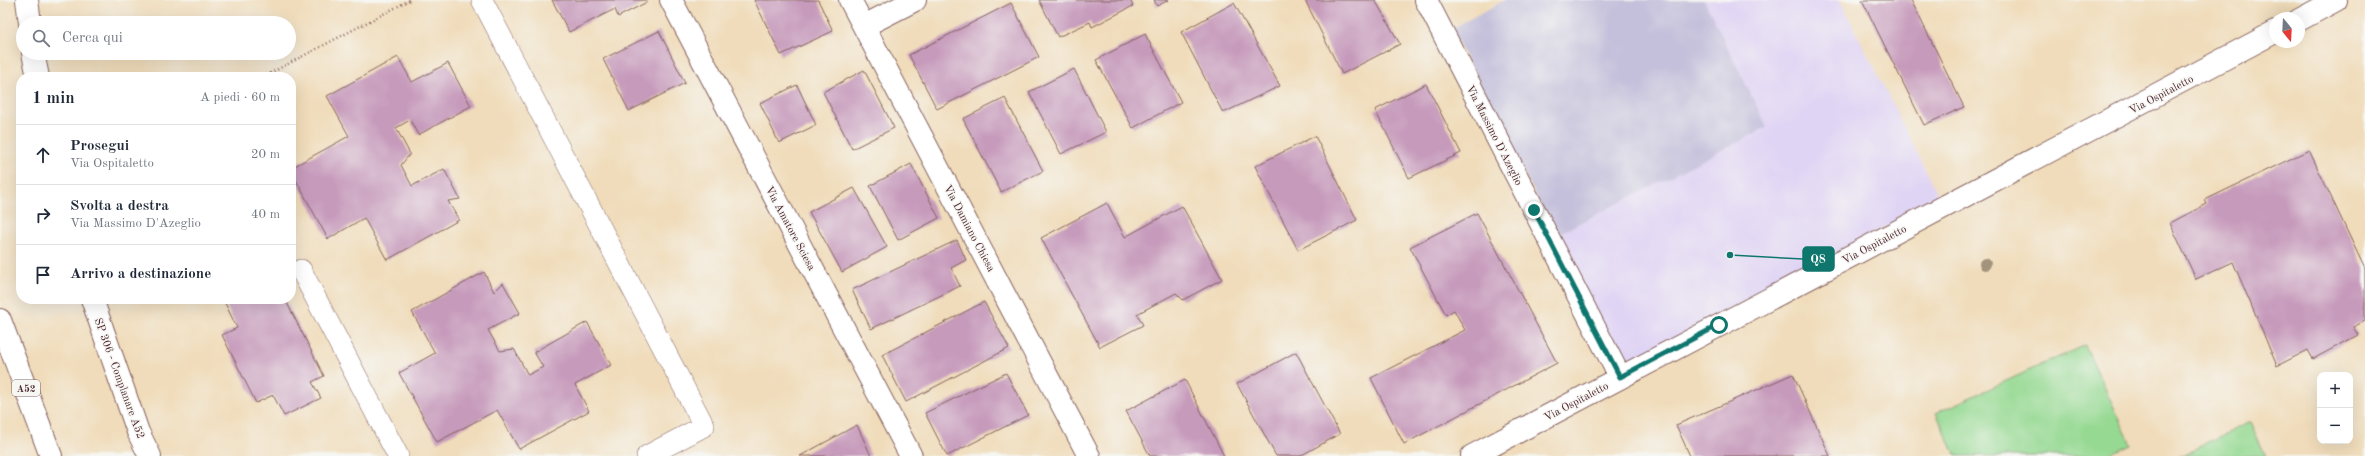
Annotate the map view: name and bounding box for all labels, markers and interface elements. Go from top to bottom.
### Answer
north arrow [2269,12,2305,48]
search box [16,16,296,60]
icon: search [30,27,52,49]
text: Cerca qui [62,31,123,46]
street label: Via Ospitaletto [2128,74,2196,117]
street label: Via Massimo D'Azeglio [1464,84,1524,188]
text: 1 min [32,90,75,107]
text: A piedi · 60 m [200,91,280,104]
text: Prosegui [70,139,129,154]
icon: ahead [32,144,54,166]
text: 20 m [251,148,280,161]
text: Via Ospitaletto [70,157,154,170]
street label: Via Damiano Chiesa [941,183,996,274]
street label: Via Amatore Sciesa [763,185,817,273]
text: Svolta a destra [70,199,169,214]
route end [1525,201,1543,219]
icon: right [32,204,54,226]
text: 40 m [251,208,280,221]
text: Via Massimo D'Azeglio [70,217,201,230]
street label: Via Ospitaletto [1841,224,1909,267]
callout: Q8 [1803,247,1834,271]
text: Q8 [1810,254,1826,266]
icon: arrive [32,264,54,286]
text: Arrivo a destinazione [70,267,211,282]
route start [1710,316,1728,334]
street label: SP 306 - Complanare A52 [92,317,146,440]
map controls [2317,372,2353,444]
button: + [2317,372,2353,408]
road number: A52 [12,380,40,396]
street label: Via Ospitaletto [1543,381,1611,424]
button: − [2317,408,2353,444]

